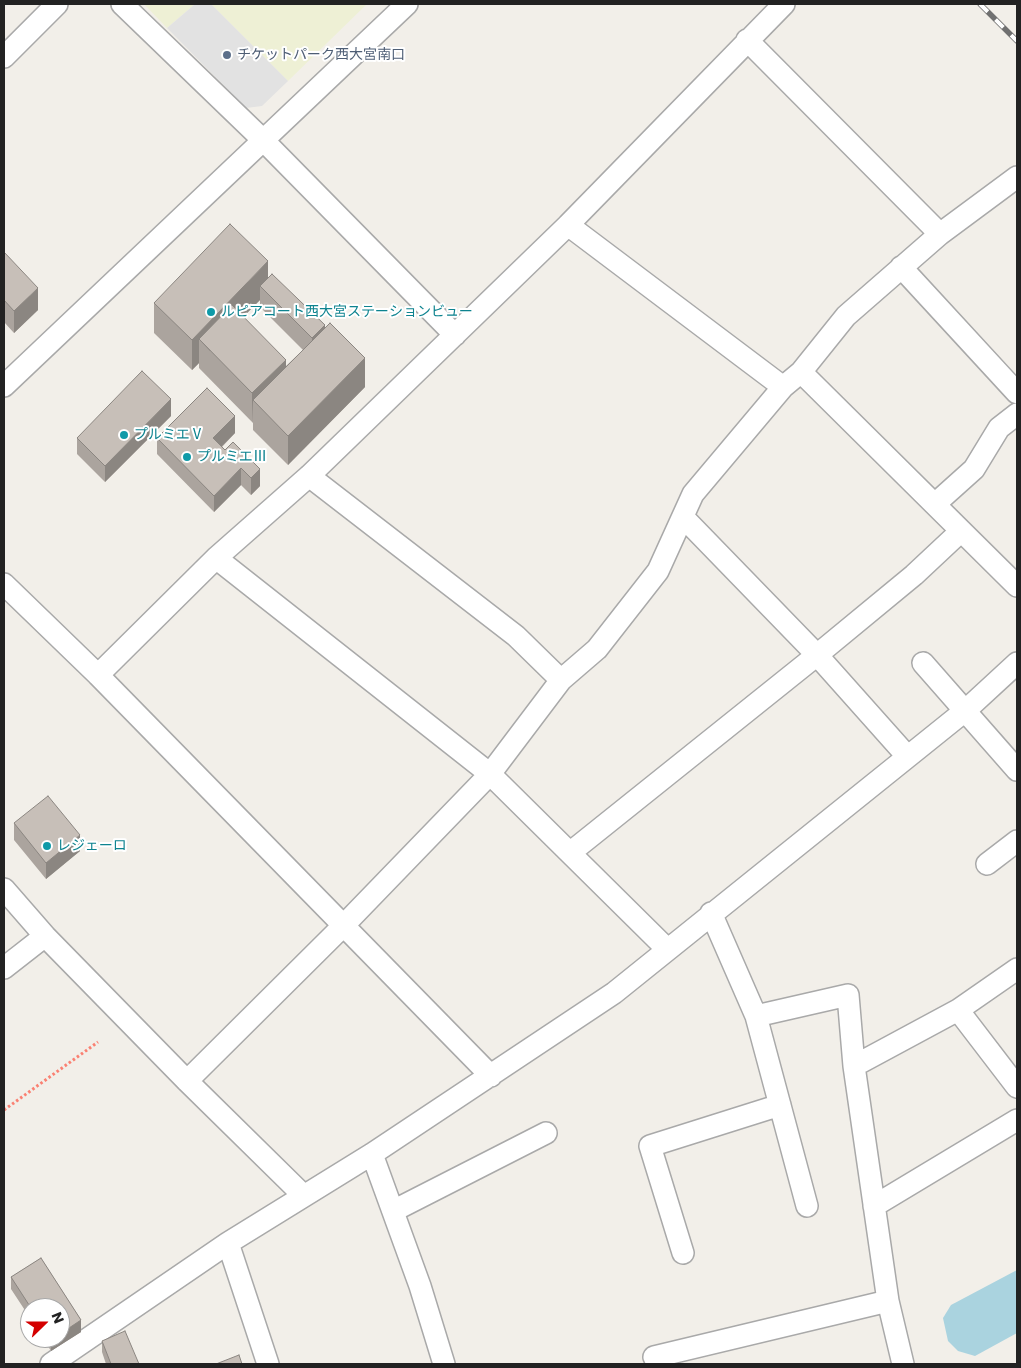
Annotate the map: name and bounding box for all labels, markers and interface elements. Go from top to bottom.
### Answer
place label: チケットパーク西大宮南口 [237,47,405,63]
marker: チケットパーク西大宮南口 [221,49,233,61]
place label: ルピアコート西大宮ステーションビュー [221,304,473,320]
marker: ルピアコート西大宮ステーションビュー [205,306,217,318]
place label: プルミエⅤ [134,427,204,443]
marker: プルミエⅤ [118,429,130,441]
place label: プルミエⅢ [197,449,267,465]
marker: プルミエⅢ [181,451,193,463]
place label: レジェーロ [57,838,127,854]
marker: レジェーロ [41,840,53,852]
north arrow [20,1298,70,1348]
text: N [47,1309,69,1326]

